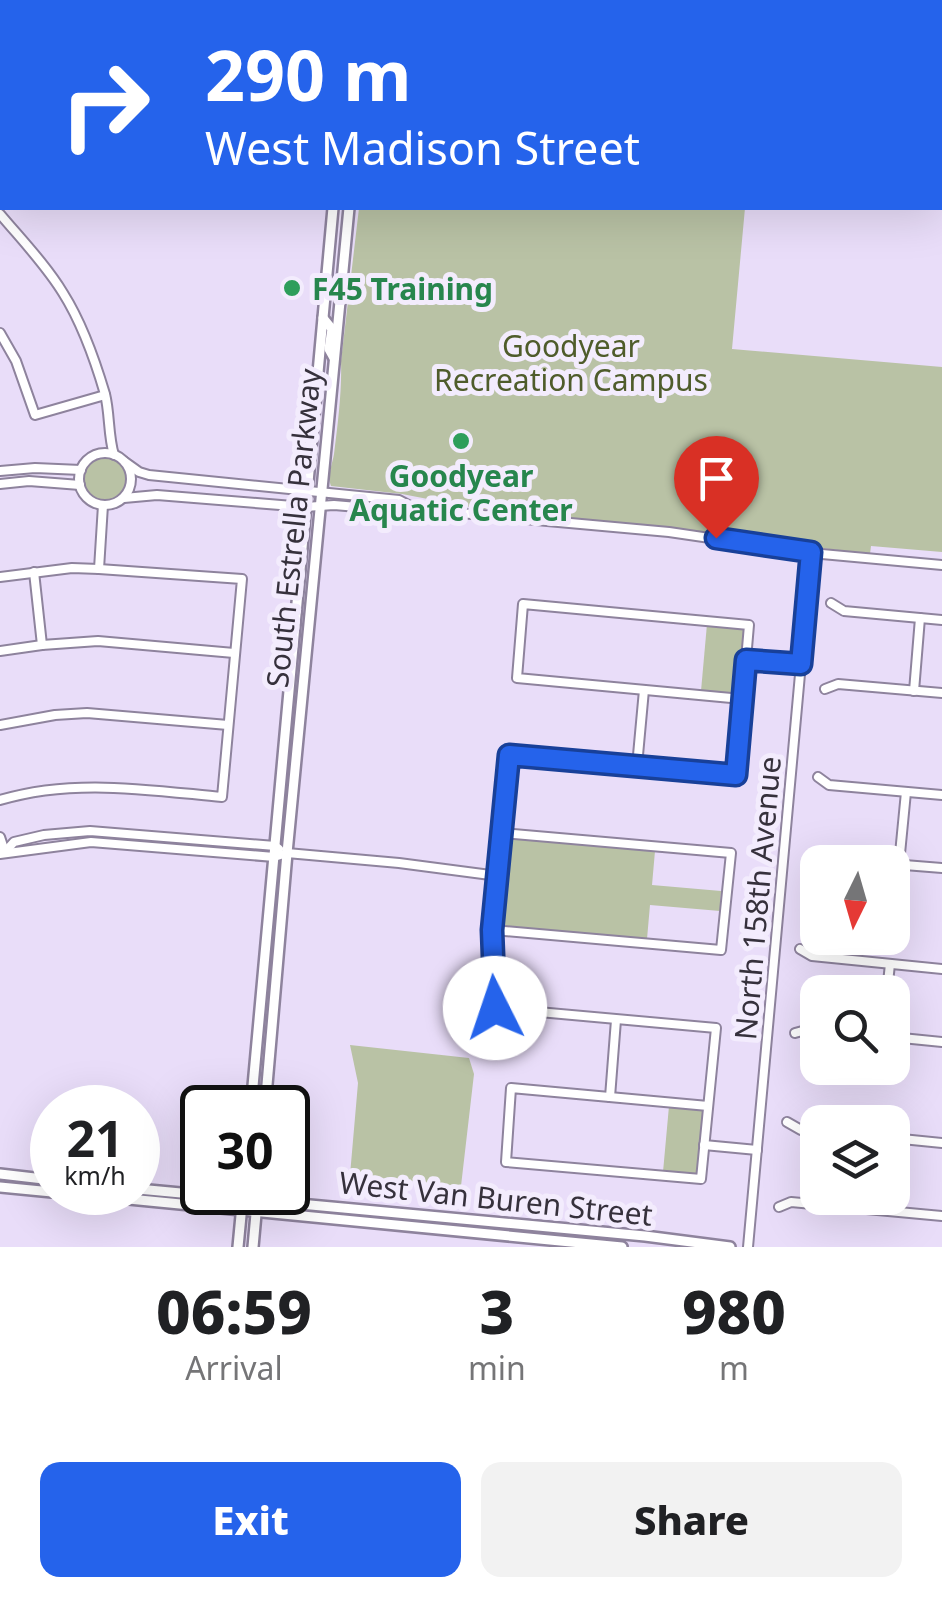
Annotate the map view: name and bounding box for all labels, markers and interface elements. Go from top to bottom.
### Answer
text: 290 m [205,26,412,122]
icon: right [40,40,170,170]
text: West Madison Street [205,117,640,178]
place label: F45 Training [312,268,493,309]
marker: F45 Training [281,277,303,299]
park label: Goodyear Recreation Campus [434,325,708,400]
street label: South Estrella Parkway [256,366,330,689]
marker: Goodyear Aquatic Center [450,430,472,452]
pin [674,436,759,539]
icon: arrive [689,451,744,506]
place label: Goodyear Aquatic Center [349,455,573,530]
street label: North 158th Avenue [724,755,790,1041]
north arrow [800,845,910,955]
map controls [800,845,910,1215]
position arrow [443,956,547,1060]
button: search [800,975,910,1085]
speed limit sign: 30 [180,1085,310,1215]
text: 21 [66,1104,124,1172]
button: layers [800,1105,910,1215]
text: km/h [64,1158,126,1192]
street label: West Van Buren Street [337,1161,655,1235]
text: 06:59 [156,1270,312,1352]
text: 3 [480,1270,514,1352]
text: 980 [682,1270,786,1352]
text: Arrival [185,1346,283,1389]
text: min [468,1346,526,1389]
text: m [719,1346,749,1389]
button: Exit [40,1462,461,1577]
button: Share [481,1462,902,1577]

